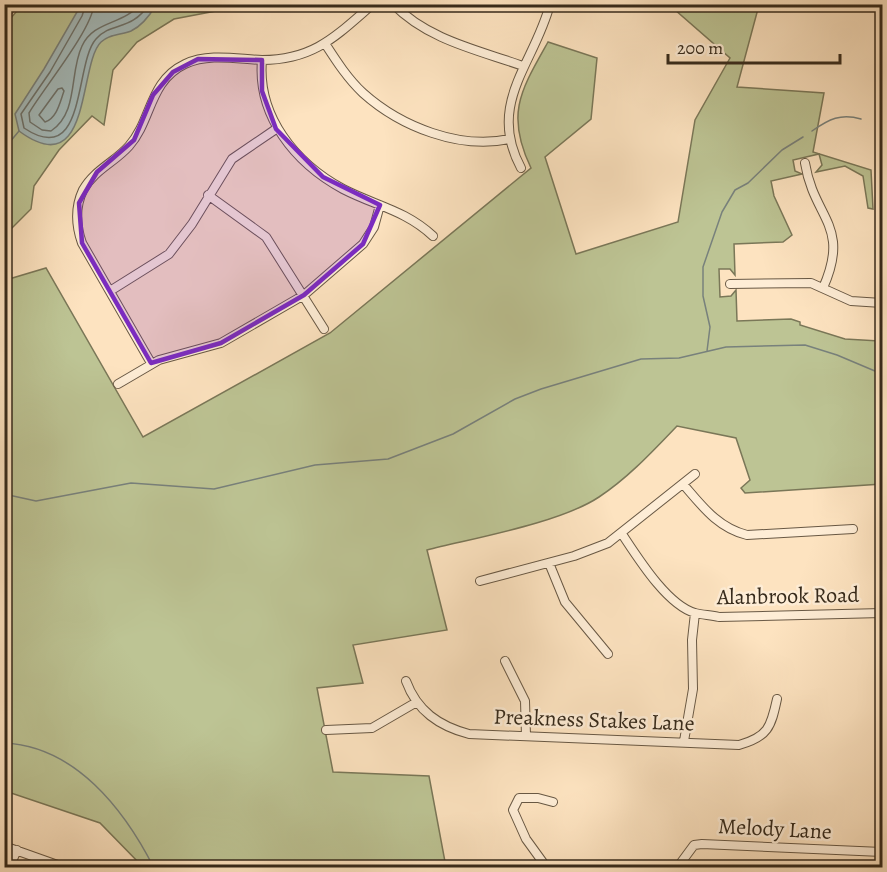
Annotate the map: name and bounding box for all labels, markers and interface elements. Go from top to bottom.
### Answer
scale bar [668,27,840,65]
text: 200 m [677,36,723,60]
street label: Alanbrook Road [716,580,860,612]
street label: Preakness Stakes Lane [493,701,695,739]
street label: Melody Lane [717,811,833,847]

